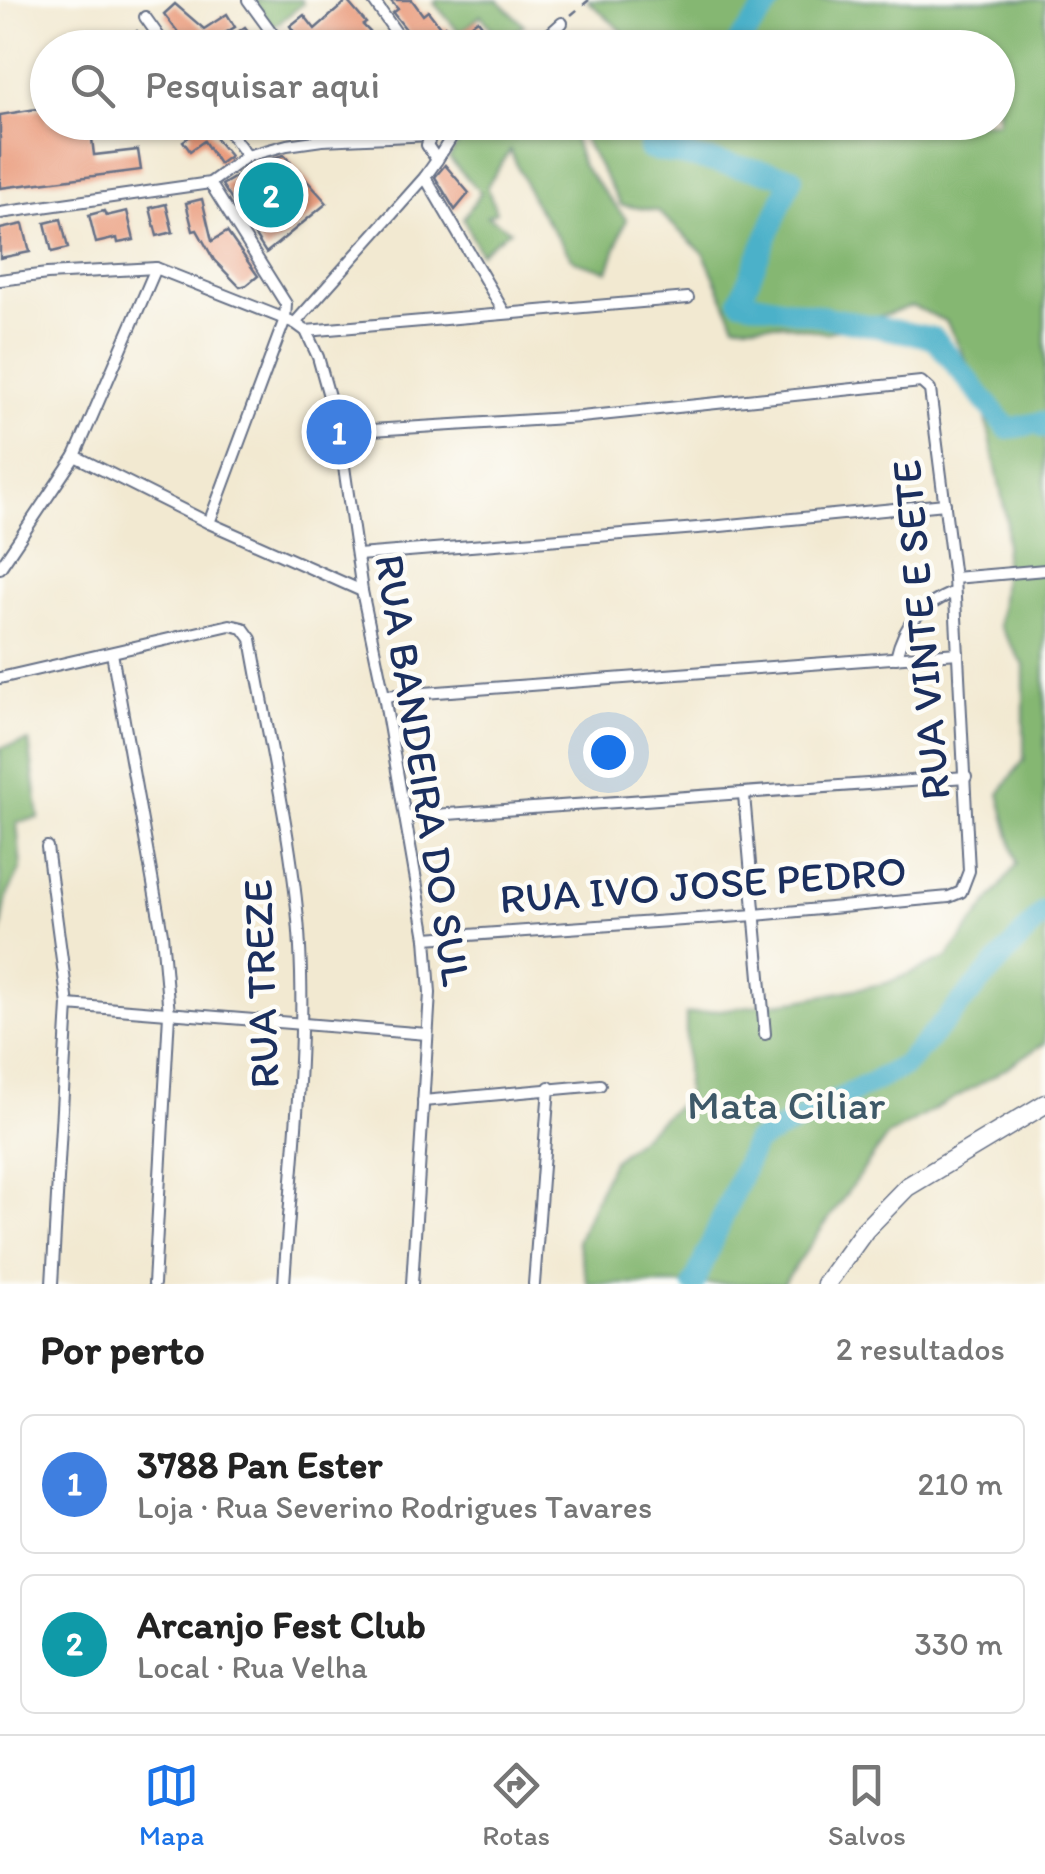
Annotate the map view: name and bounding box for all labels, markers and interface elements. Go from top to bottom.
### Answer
search box [30,30,1015,140]
icon: search [65,58,120,113]
text: Pesquisar aqui [145,62,380,108]
pin: 2 [238,158,304,232]
pin: 1 [306,394,372,470]
street label: RUA VINTE E SETE [880,458,961,802]
street label: RUA BANDEIRA DO SUL [364,551,483,989]
your location [583,727,634,778]
street label: RUA IVO JOSE PEDRO [498,845,908,924]
street label: RUA TREZE [231,878,290,1089]
park label: Mata Ciliar [687,1079,885,1130]
text: Por perto [40,1324,205,1375]
text: 2 resultados [836,1330,1005,1368]
text: 3788 Pan Ester [137,1442,382,1488]
text: 1 [67,1465,82,1503]
text: 210 m [917,1465,1003,1503]
text: Loja · Rua Severino Rodrigues Tavares [137,1488,652,1526]
text: Arcanjo Fest Club [137,1602,426,1648]
text: 2 [66,1625,83,1663]
text: 330 m [914,1625,1003,1663]
text: Local · Rua Velha [137,1648,368,1686]
tab: Mapa [139,1758,204,1852]
tab: Rotas [482,1758,550,1852]
tab: Salvos [828,1758,906,1852]

